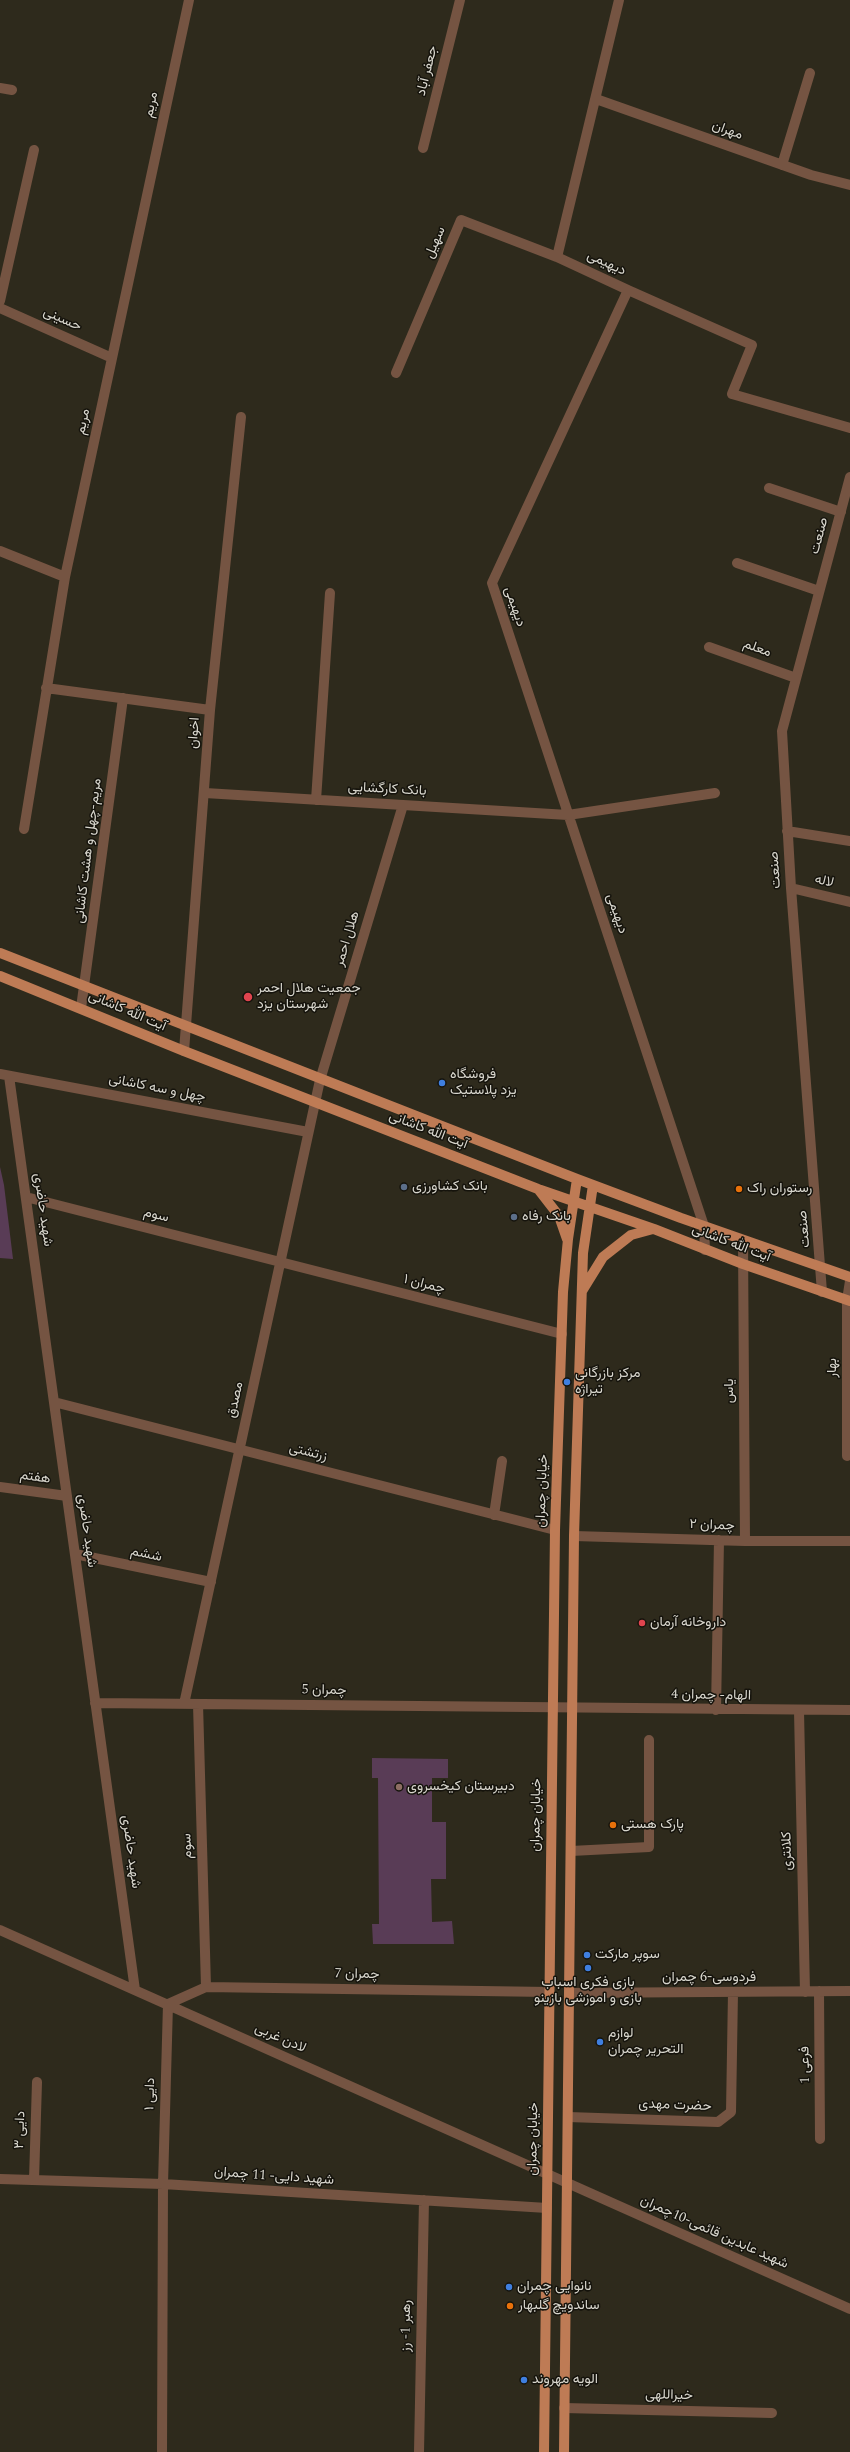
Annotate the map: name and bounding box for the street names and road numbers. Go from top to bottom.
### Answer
street label: جعفر آباد [414,44,442,98]
street label: مریم [141,90,163,120]
street label: مهران [709,118,745,144]
street label: سهیل [422,225,450,261]
street label: دیهیمی [584,248,628,280]
street label: حسینی [40,304,84,336]
street label: مریم [73,407,95,437]
street label: صنعت [807,516,833,556]
street label: دیهیمی [500,585,528,629]
street label: معلم [741,636,773,662]
street label: اخوان [186,717,204,749]
street label: مریم-چهل و هشت کاشانی [72,778,106,924]
street label: بانک کارگشایی [347,780,427,800]
street label: صنعت [766,851,786,889]
street label: لاله [813,872,835,892]
street label: دیهیمی [602,892,630,936]
street label: هلال احمر [332,909,364,969]
street label: آیت الله کاشانی [86,988,168,1036]
street label: چهل و سه کاشانی [107,1071,207,1107]
street label: آیت الله کاشانی [386,1108,470,1154]
street label: شهید حاضری [29,1172,55,1248]
street label: سوم [142,1205,170,1227]
street label: صنعت [795,1210,815,1248]
street label: آیت الله کاشانی [689,1221,773,1267]
street label: چمران ۱ [402,1272,446,1298]
street label: بهار [825,1358,841,1378]
street label: یاس [722,1379,738,1403]
street label: مصدق [224,1380,248,1420]
street label: زرتشتی [287,1440,329,1466]
street label: خیابان چمران [533,1454,553,1528]
street label: هفتم [19,1468,51,1488]
street label: شهید حاضری [73,1493,99,1569]
street label: چمران ۲ [689,1517,735,1535]
street label: ششم [129,1543,163,1567]
street label: چمران 5 [301,1682,347,1700]
street label: الهام- چمران 4 [671,1687,751,1705]
street label: خیابان چمران [528,1778,546,1852]
street label: شهید حاضری [117,1814,143,1890]
street label: کلانتری [779,1831,797,1871]
street label: سوم [179,1833,197,1859]
street label: چمران 7 [334,1966,380,1984]
street label: فردوسی-6 چمران [662,1970,756,1986]
street label: لادن غربی [252,2020,308,2058]
street label: فرعی 1 [797,2046,815,2084]
street label: دایی ۱ [142,2077,160,2111]
street label: حضرت مهدی [638,2096,712,2116]
street label: خیابان چمران [525,2102,543,2176]
street label: دایی ۳ [12,2111,30,2149]
street label: شهید دایی- 11 چمران [213,2164,335,2190]
street label: شهید عابدین قائمی-10چمران [637,2193,791,2273]
street label: رهبر 1- رز [398,2300,416,2352]
street label: خیراللهی [645,2387,693,2405]

